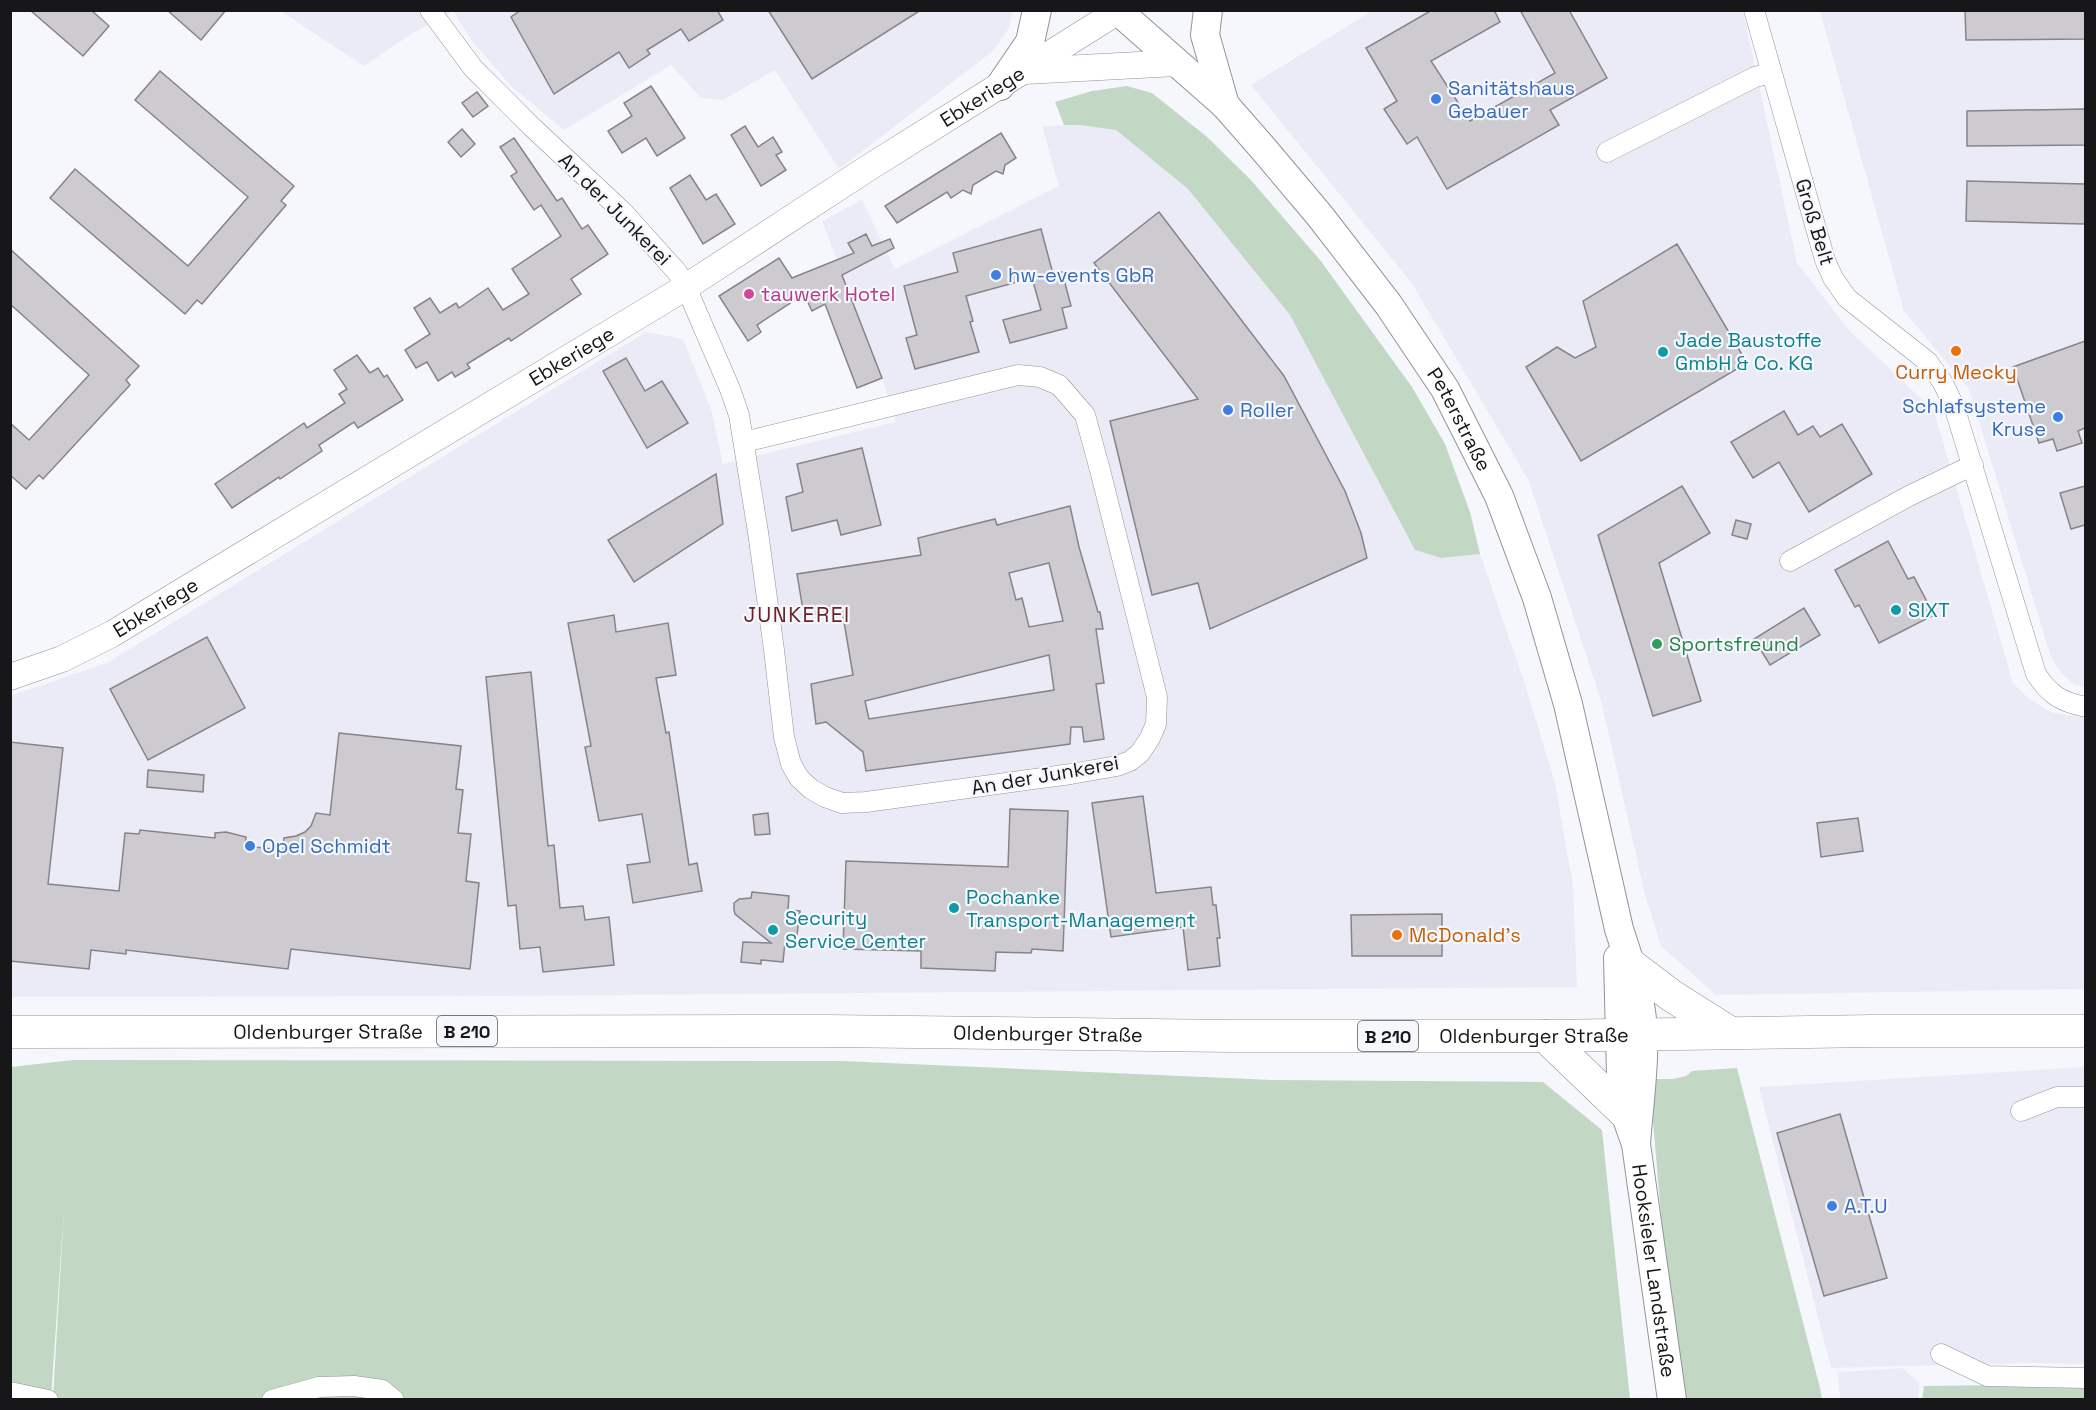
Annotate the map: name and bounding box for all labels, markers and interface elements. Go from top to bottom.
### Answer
street label: Ebkeriege [935,60,1030,133]
place label: Sanitätshaus Gebauer [1448,75,1575,124]
marker: Sanitätshaus Gebauer [1429,92,1443,106]
street label: An der Junkerei [553,147,677,271]
street label: Groß Belt [1789,175,1841,269]
place label: hw-events GbR [1008,262,1154,288]
marker: hw-events GbR [989,268,1003,282]
place label: tauwerk Hotel [761,281,895,307]
marker: tauwerk Hotel [742,287,756,301]
street label: Ebkeriege [524,320,619,392]
place label: Jade Baustoffe GmbH & Co. KG [1675,327,1822,376]
marker: Curry Mecky [1949,344,1963,358]
marker: Jade Baustoffe GmbH & Co. KG [1656,345,1670,359]
place label: Curry Mecky [1895,359,2017,385]
street label: Peterstraße [1421,362,1497,476]
place label: Schlafsysteme Kruse [1902,393,2046,442]
place label: Roller [1240,397,1294,423]
marker: Roller [1221,403,1235,417]
marker: Schlafsysteme Kruse [2051,410,2065,424]
street label: Ebkeriege [108,572,203,643]
place label: SIXT [1908,597,1950,623]
district label: JUNKEREI [743,601,851,628]
marker: SIXT [1889,603,1903,617]
place label: Sportsfreund [1669,631,1799,657]
marker: Sportsfreund [1650,637,1664,651]
street label: An der Junkerei [969,749,1121,801]
place label: Opel Schmidt [262,833,391,859]
marker: Opel Schmidt [243,839,257,853]
place label: Pochanke Transport-Management [966,884,1196,933]
marker: Pochanke Transport-Management [947,901,961,915]
place label: Security Service Center [785,905,926,954]
place label: McDonald's [1409,922,1521,948]
marker: Security Service Center [766,923,780,937]
marker: McDonald's [1390,928,1404,942]
road number: B 210 [437,1016,497,1046]
street label: Oldenburger Straße [233,1018,423,1045]
street label: Oldenburger Straße [953,1020,1143,1048]
road number: B 210 [1358,1021,1418,1051]
street label: Oldenburger Straße [1439,1022,1629,1049]
street label: Hooksieler Landstraße [1626,1162,1682,1379]
place label: A.T.U [1844,1193,1888,1219]
marker: A.T.U [1825,1199,1839,1213]

